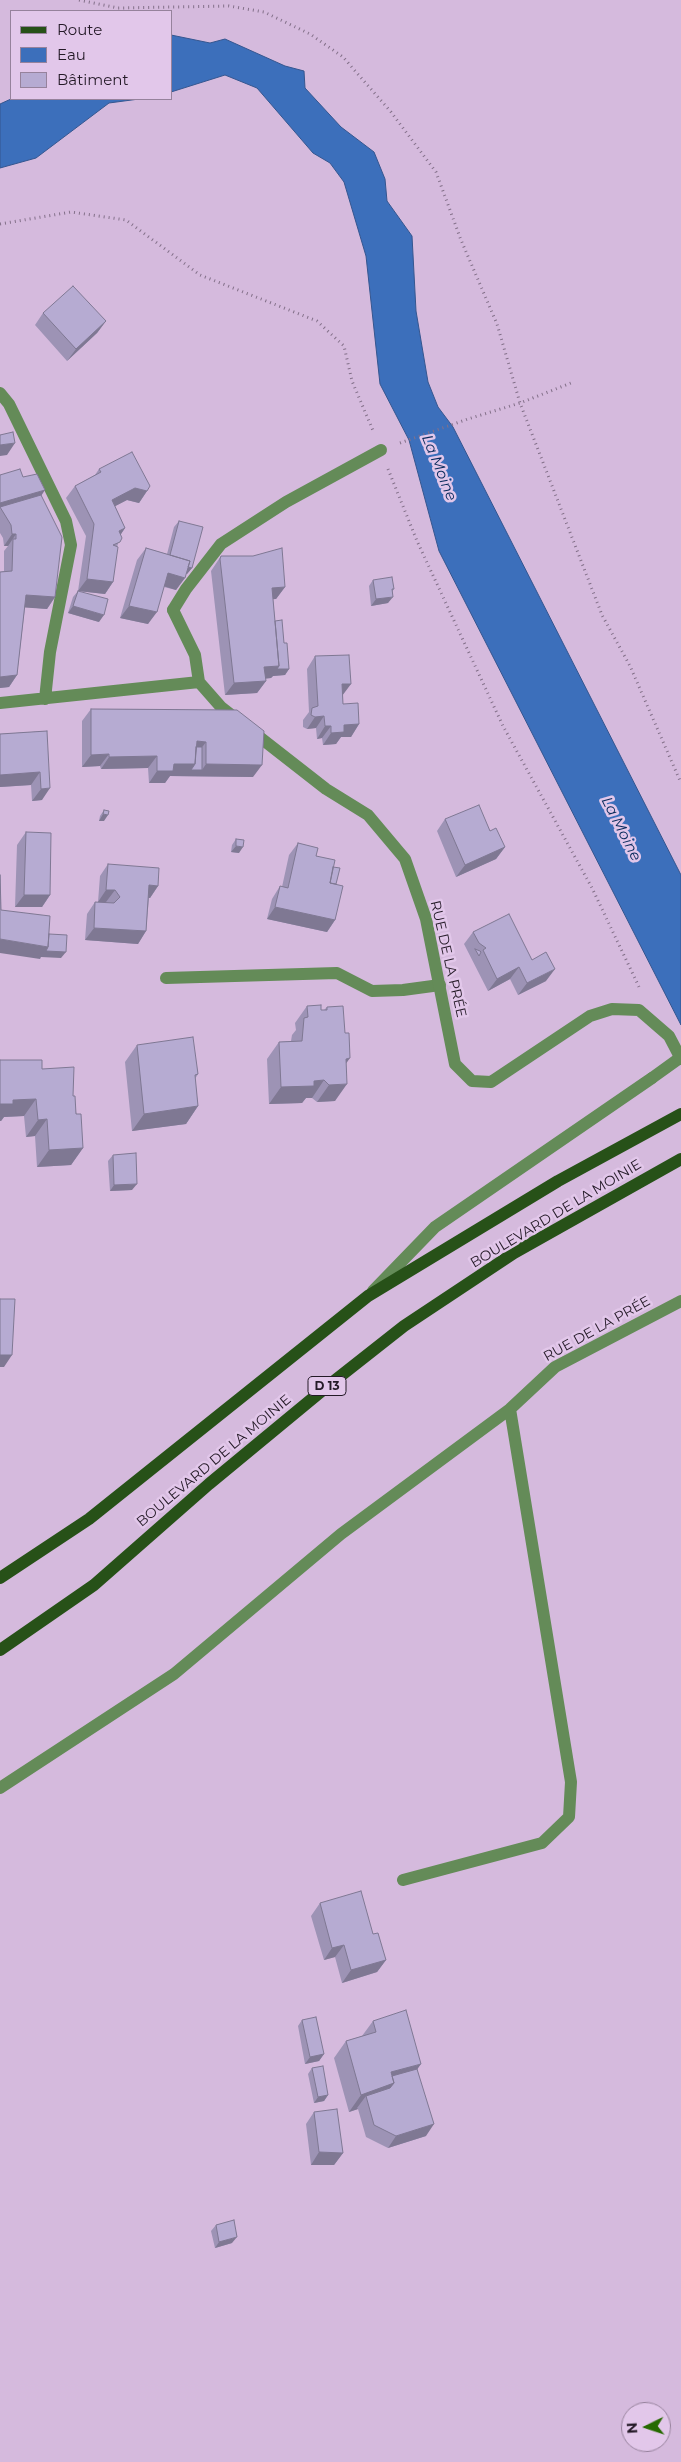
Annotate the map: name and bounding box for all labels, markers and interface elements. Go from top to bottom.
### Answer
legend [10,10,172,100]
text: Route [57,20,102,39]
text: Eau [57,45,86,64]
text: Bâtiment [57,70,129,89]
water label: La Moine [418,432,460,504]
water label: La Moine [597,794,645,864]
street label: RUE DE LA PRÉE [426,899,470,1019]
street label: BOULEVARD DE LA MOINIE [468,1156,644,1272]
street label: RUE DE LA PRÉE [541,1293,653,1365]
road number: D 13 [308,1376,346,1395]
street label: BOULEVARD DE LA MOINIE [133,1391,295,1531]
north arrow [621,2402,671,2452]
text: N [623,2422,641,2434]

